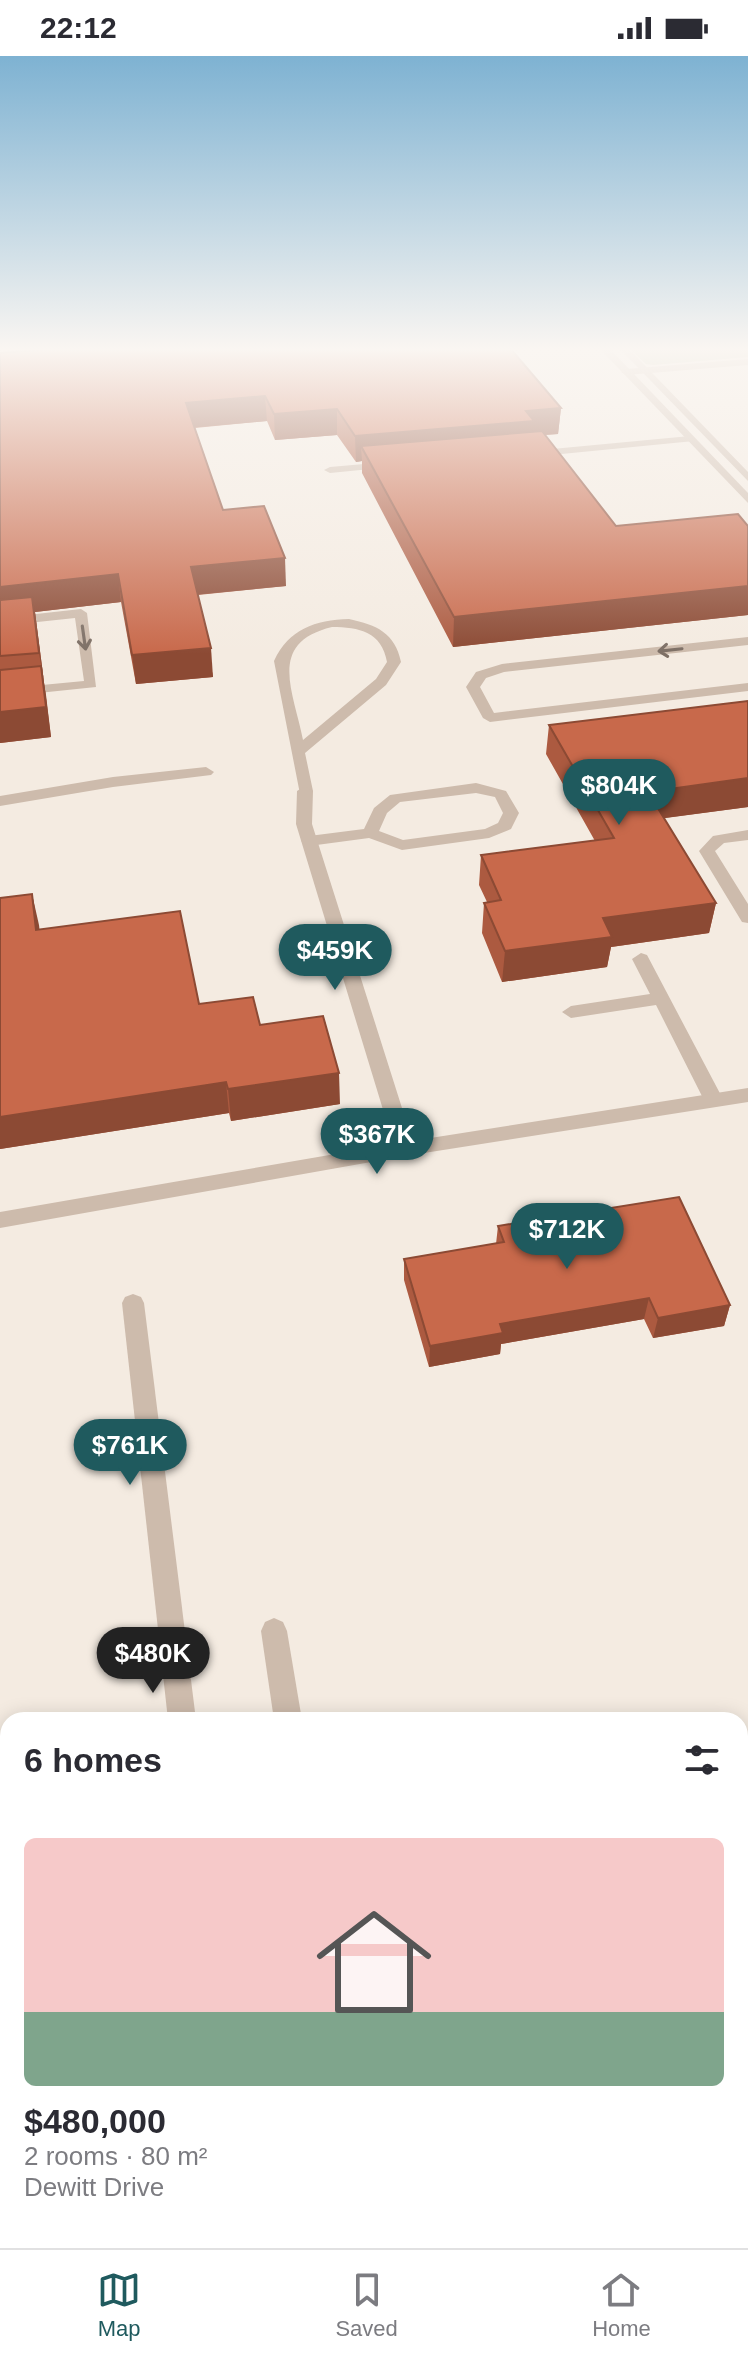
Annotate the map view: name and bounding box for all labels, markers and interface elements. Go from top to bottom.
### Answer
text: 22:12 [40,11,117,44]
one-way arrow [77,625,92,650]
one-way arrow [658,642,684,657]
pin: $804K [563,759,675,827]
text: $804K [581,770,657,800]
pin: $459K [279,924,391,992]
text: $459K [297,935,373,965]
pin: $367K [321,1108,433,1176]
text: $367K [339,1119,415,1149]
pin: $712K [511,1203,623,1271]
text: $712K [529,1214,605,1244]
pin: $761K [74,1419,186,1487]
text: $761K [92,1430,168,1460]
pin: $480K [97,1627,209,1695]
text: $480K [115,1638,191,1668]
icon: filters [680,1738,724,1782]
text: 6 homes [24,1741,162,1779]
icon: home [302,1890,446,2034]
text: $480,000 [24,2102,166,2140]
text: 2 rooms · 80 m² [24,2141,208,2171]
text: Dewitt Drive [24,2172,164,2202]
tab: Map [97,2268,141,2342]
tab: Saved [335,2268,398,2342]
tab: Home [592,2268,651,2342]

